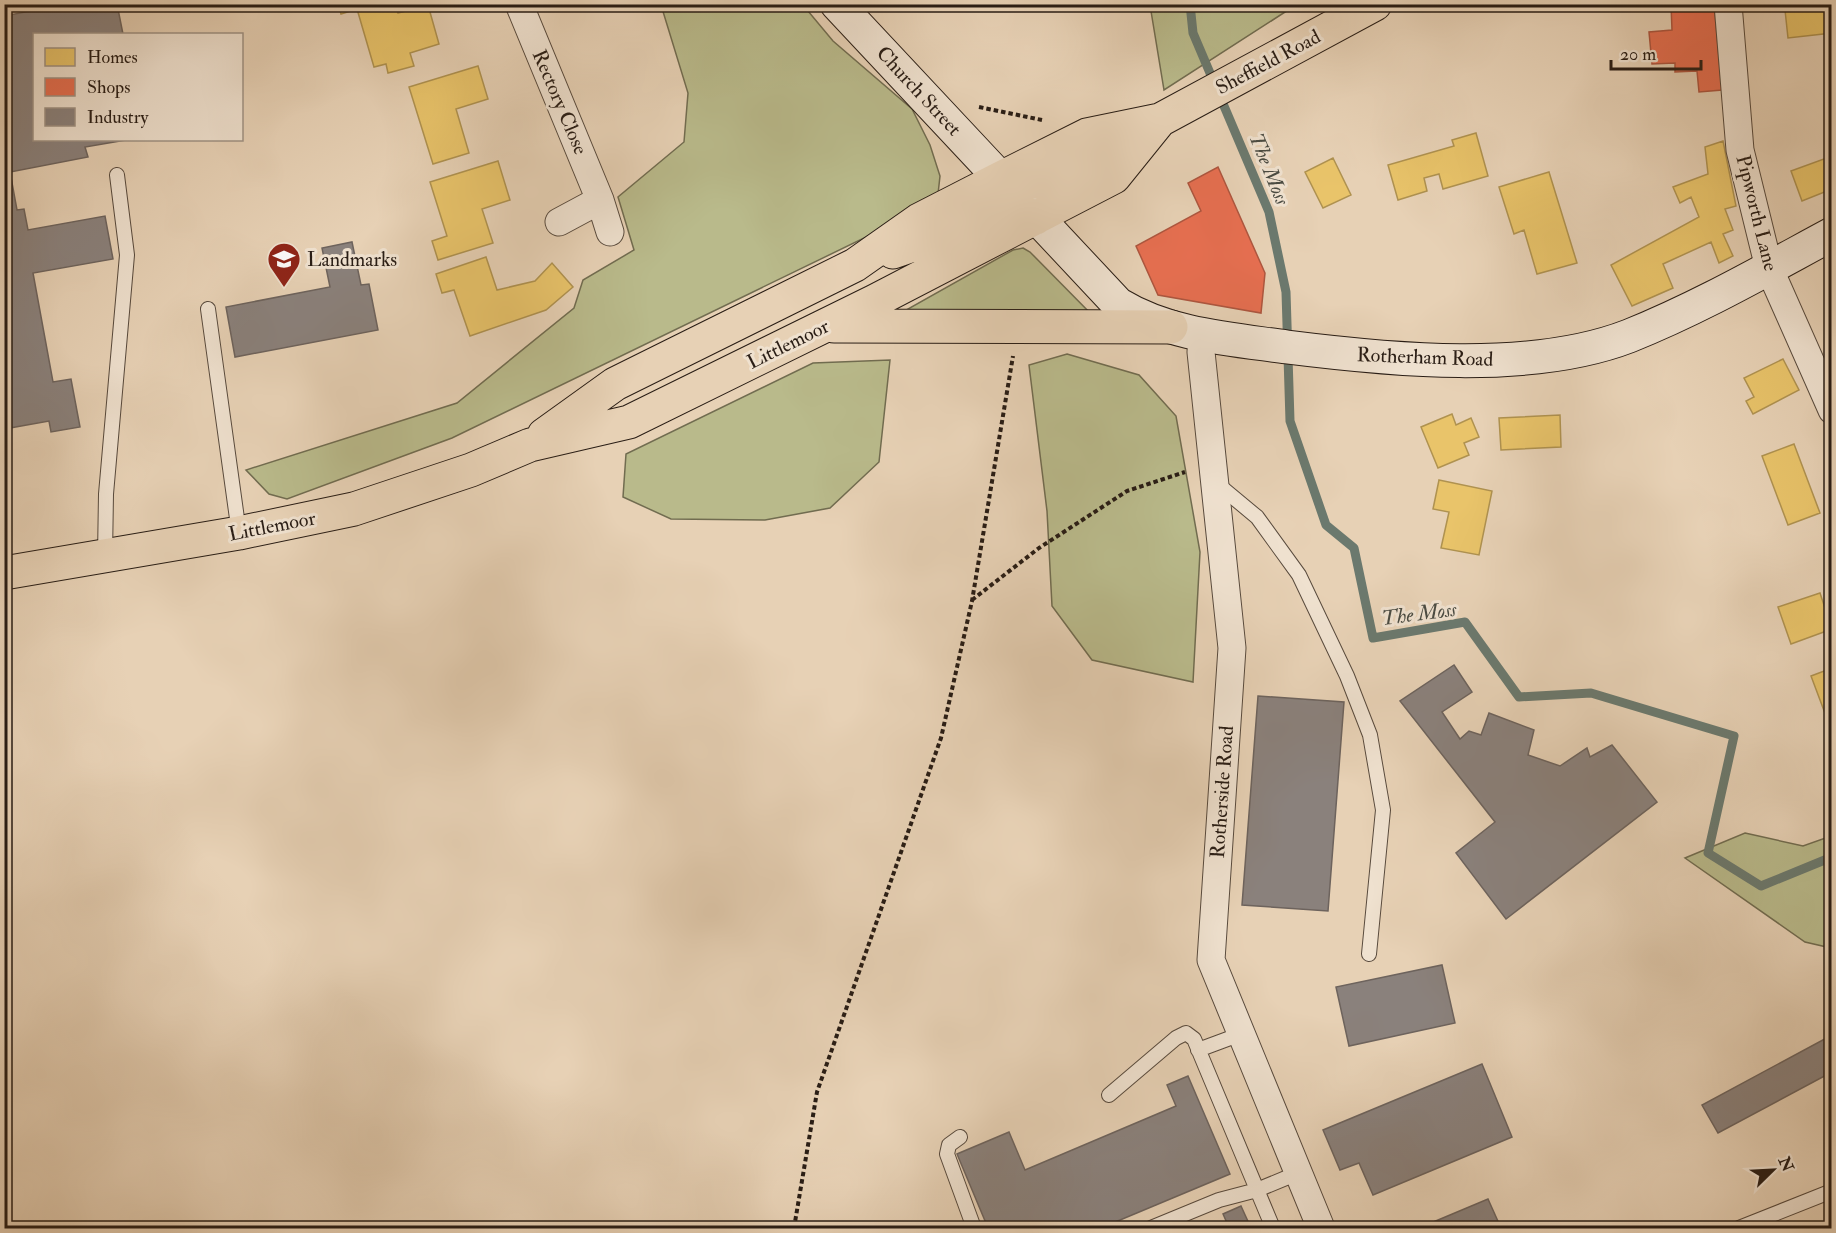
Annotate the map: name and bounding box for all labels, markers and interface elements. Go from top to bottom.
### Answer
street label: Sheffield Road [1211,24,1325,100]
legend [33,33,243,141]
scale bar [1611,33,1701,71]
street label: Church Street [871,41,967,141]
text: 20 m [1620,43,1656,66]
text: Homes [87,46,138,69]
street label: Rectory Close [527,46,593,158]
text: Shops [87,76,130,99]
text: Industry [87,106,149,129]
water label: The Moss [1242,129,1296,210]
street label: Pipworth Lane [1730,152,1783,274]
school or university icon: Landmarks [266,241,302,288]
place label: Landmarks [307,247,397,272]
street label: Littlemoor [743,313,834,375]
street label: Rotherham Road [1356,342,1494,372]
street label: Littlemoor [226,505,318,547]
water label: The Moss [1380,596,1459,632]
street label: Rotherside Road [1205,725,1239,859]
north arrow [1743,1140,1803,1200]
text: N [1773,1153,1798,1176]

